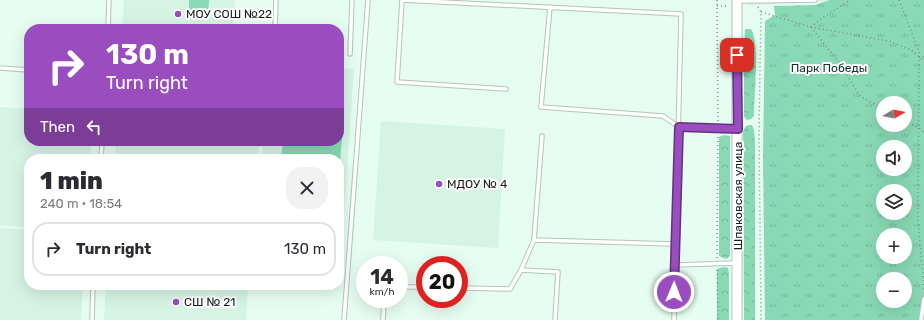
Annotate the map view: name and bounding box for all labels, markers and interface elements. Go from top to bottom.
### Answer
place label: МОУ СОШ №22 [186,7,272,21]
marker: МОУ СОШ №22 [173,9,183,19]
text: 130 m [106,38,189,71]
pin [720,38,754,72]
icon: right [40,40,92,92]
icon: arrive [726,44,748,66]
park label: Парк Победы [791,61,867,75]
text: Turn right [106,72,188,94]
north arrow [876,96,912,132]
map controls [876,96,912,308]
icon: left [83,116,105,138]
text: Then [40,118,75,136]
button: sound [876,140,912,176]
street label: Шпаковская улица [731,142,745,250]
text: 1 min [40,167,103,195]
button: close [286,167,328,209]
place label: МДОУ № 4 [447,177,508,191]
marker: МДОУ № 4 [434,179,444,189]
button: layers [876,184,912,220]
text: 240 m · 18:54 [40,196,122,211]
button: + [876,228,912,264]
icon: right [42,238,64,260]
text: Turn right [76,240,151,258]
text: 130 m [284,240,326,258]
speed limit sign: 20 [416,256,468,308]
text: 14 [370,265,394,289]
position arrow [653,271,695,313]
button: − [876,272,912,308]
text: km/h [370,286,394,298]
place label: СШ № 21 [184,295,235,309]
marker: СШ № 21 [171,297,181,307]

